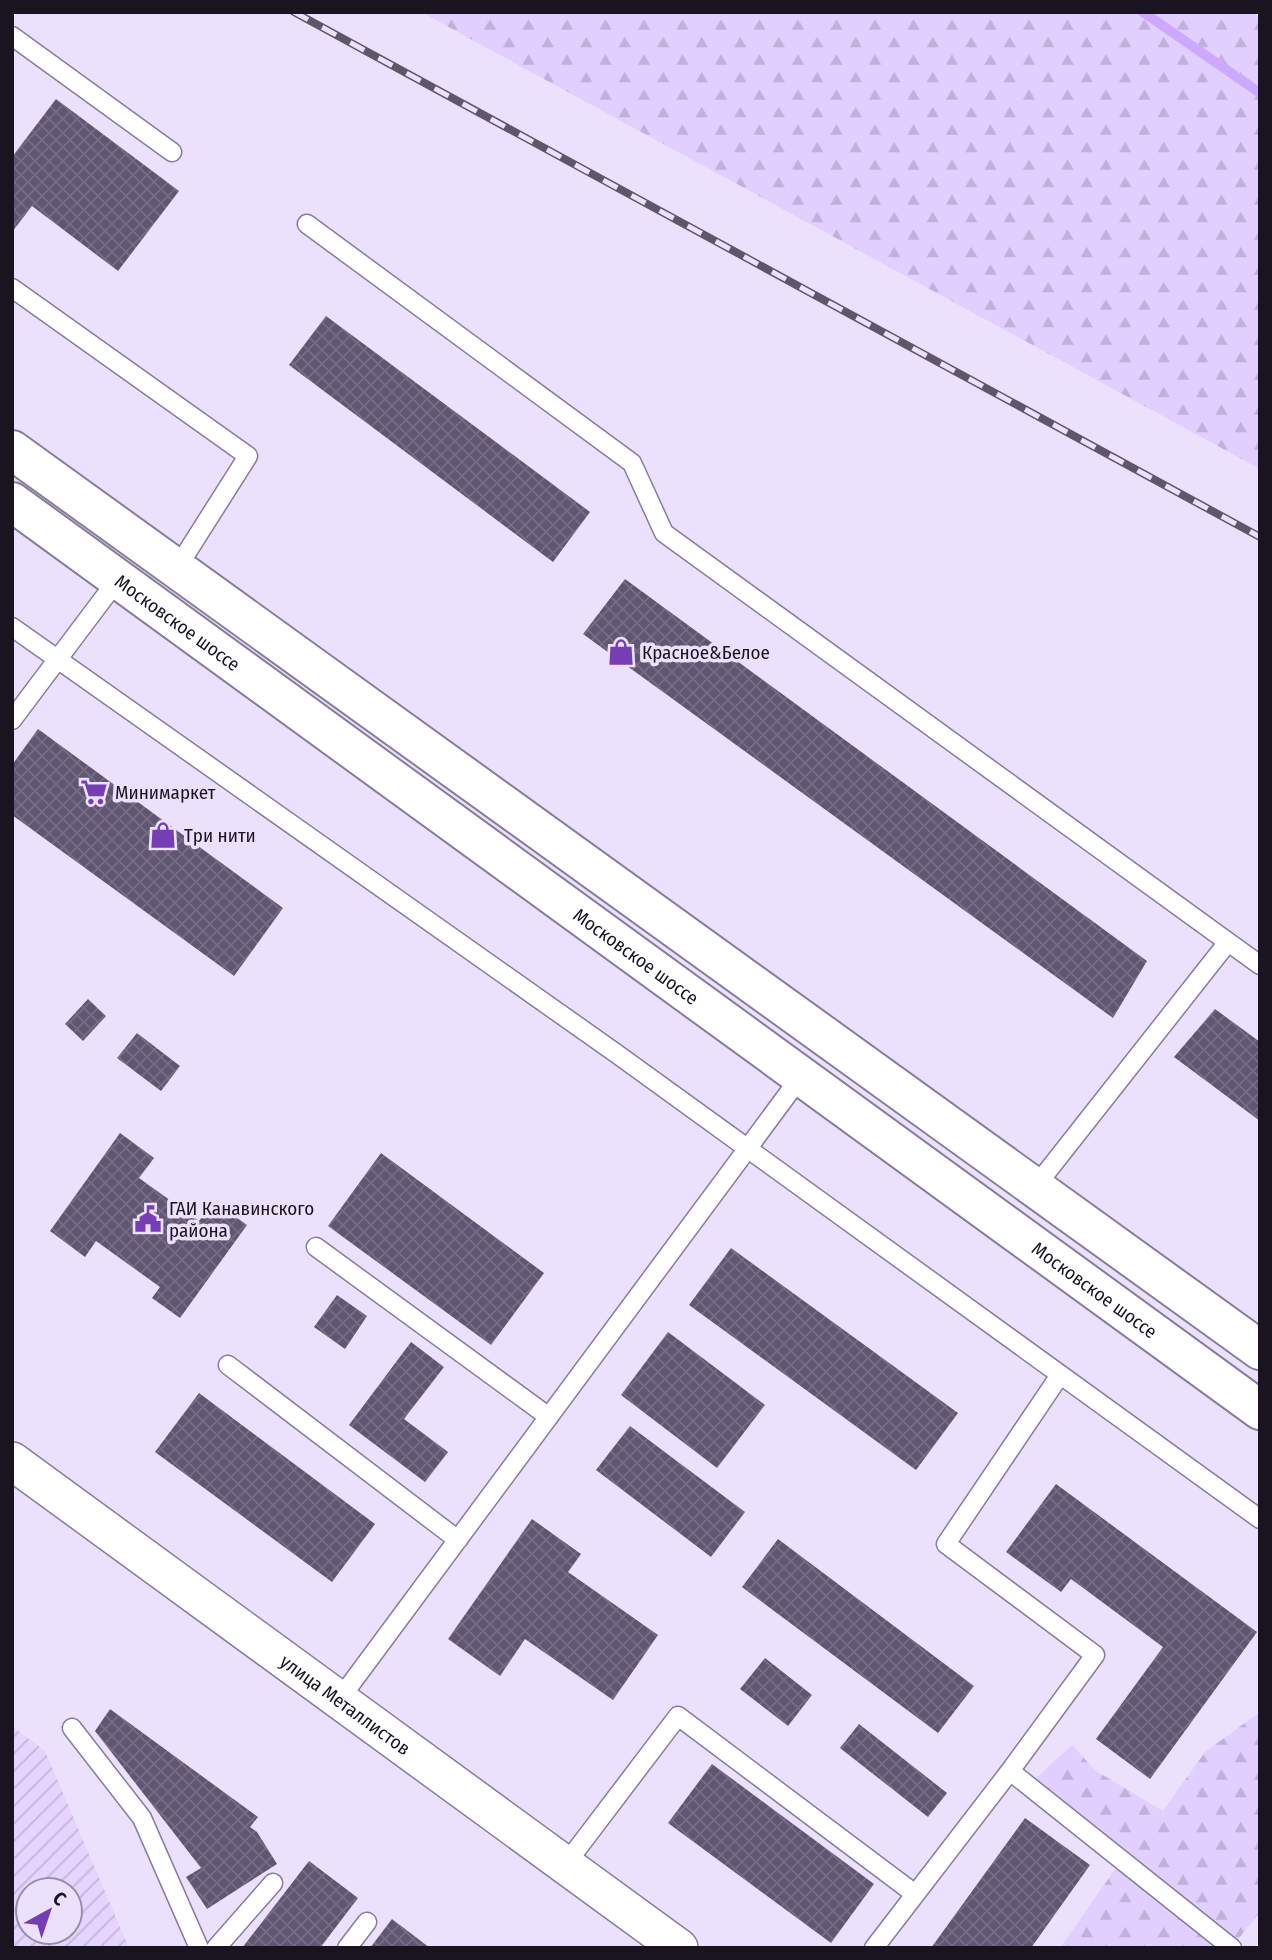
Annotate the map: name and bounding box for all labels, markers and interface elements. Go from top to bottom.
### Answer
street label: Московское шоссе [111,569,245,676]
shop icon: Красное&Белое [606,637,636,667]
place label: Красное&Белое [642,641,770,664]
supermarket icon: Минимаркет [79,777,109,807]
place label: Минимаркет [115,781,216,804]
shop icon: Три нити [148,820,178,850]
place label: Три нити [184,824,256,847]
street label: Московское шоссе [569,903,703,1009]
place label: ГАИ Канавинского района [169,1197,314,1242]
public building icon: ГАИ Канавинского района [133,1204,163,1234]
street label: Московское шоссе [1028,1237,1162,1343]
street label: улица Металлистов [276,1649,415,1760]
north arrow [14,1876,84,1946]
text: С [48,1886,71,1910]

